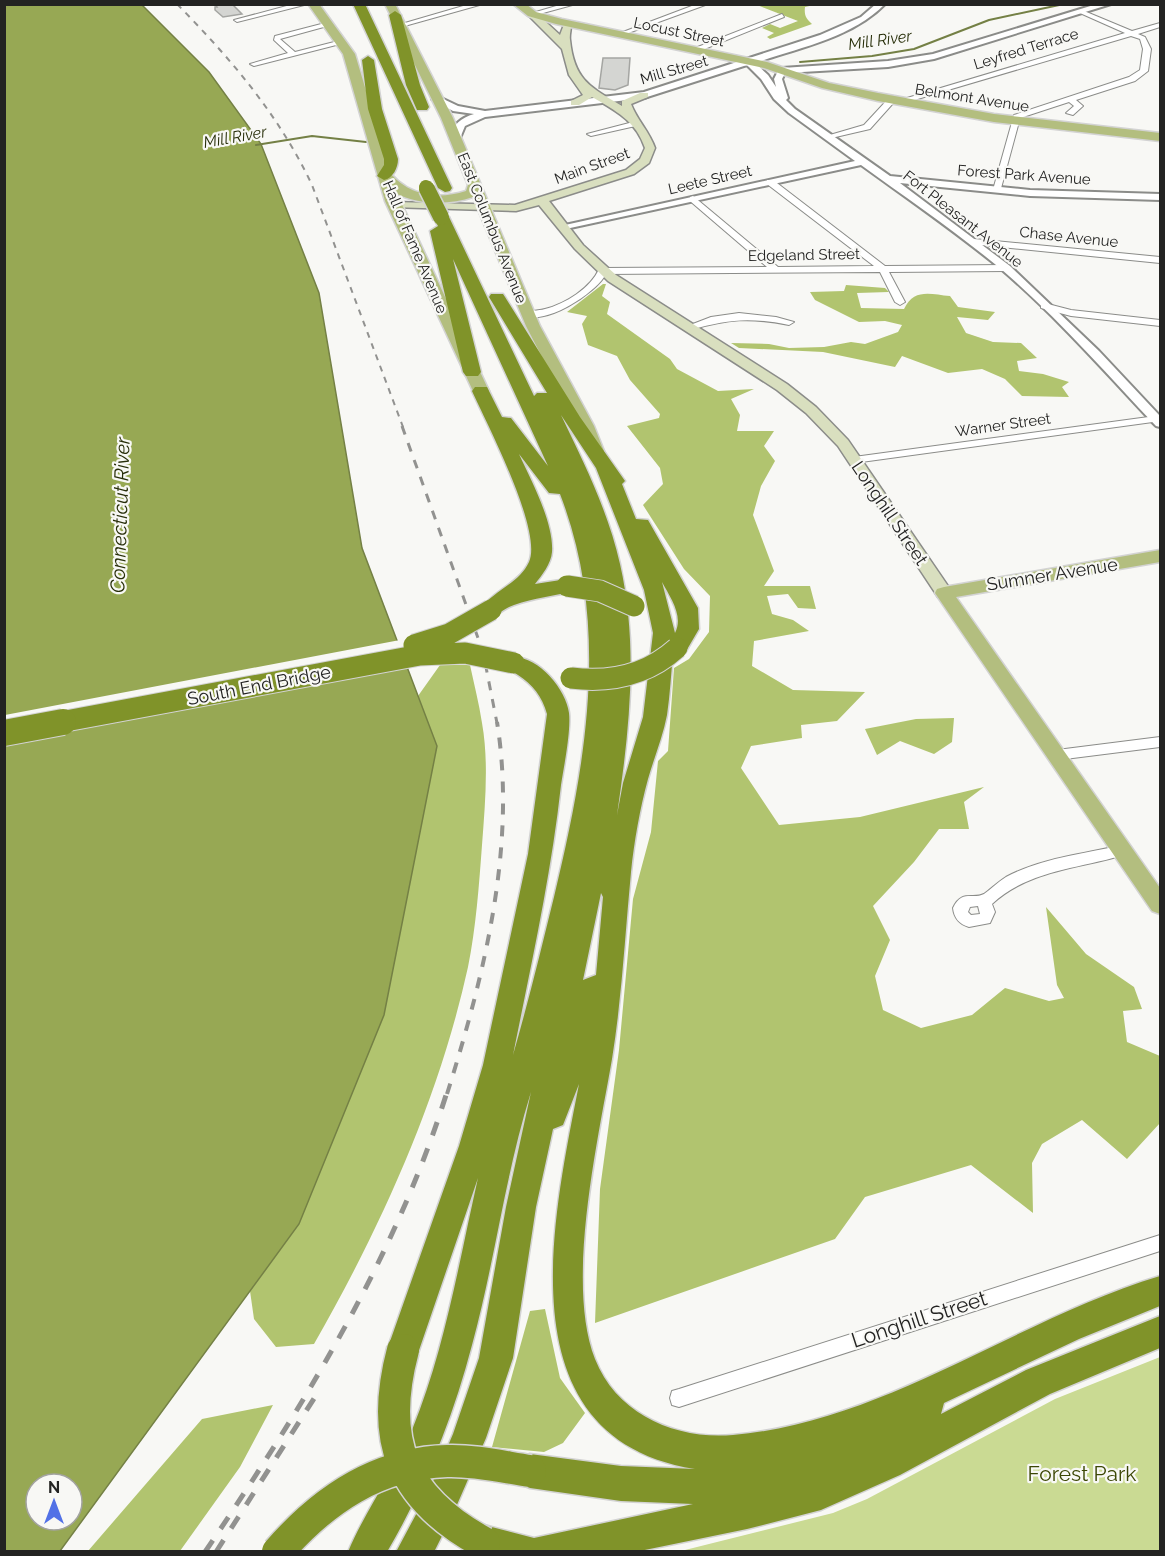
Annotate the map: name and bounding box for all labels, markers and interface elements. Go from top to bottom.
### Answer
street label: Locust Street [632,14,726,50]
street label: Leyfred Terrace [971,24,1081,73]
water label: Mill River [847,26,914,54]
street label: Mill Street [638,52,710,88]
street label: Belmont Avenue [914,80,1031,116]
water label: Mill River [202,122,269,152]
street label: Main Street [552,144,632,188]
street label: East Columbus Avenue [454,150,531,306]
street label: Forest Park Avenue [957,161,1092,189]
street label: Leete Street [666,162,754,198]
street label: Fort Pleasant Avenue [900,167,1027,271]
street label: Hall of Fame Avenue [379,178,451,316]
street label: Chase Avenue [1019,223,1119,251]
street label: Edgeland Street [748,245,860,265]
street label: Warner Street [954,409,1052,441]
water label: Connecticut River [105,435,135,593]
street label: Longhill Street [848,457,932,569]
street label: Sumner Avenue [985,553,1119,595]
street label: South End Bridge [185,661,333,709]
street label: Longhill Street [848,1285,990,1353]
park label: Forest Park [1028,1461,1136,1486]
north arrow [24,1472,84,1532]
text: N [48,1478,60,1497]

